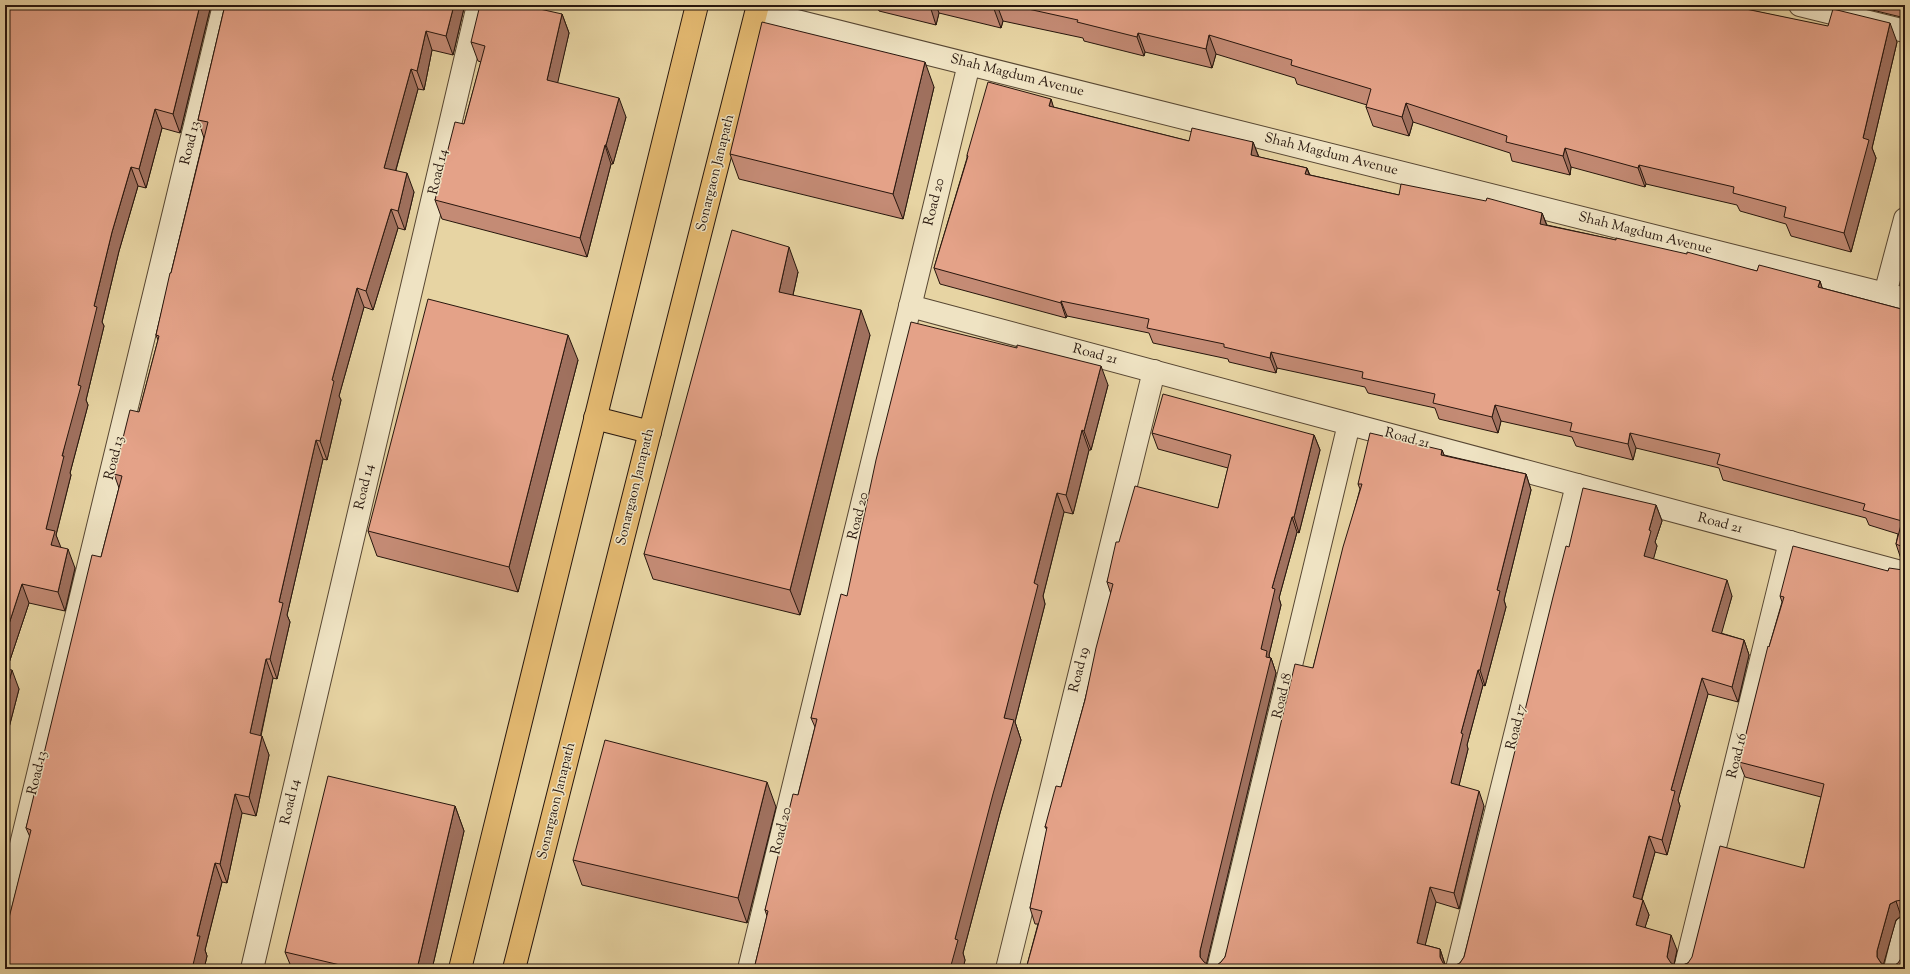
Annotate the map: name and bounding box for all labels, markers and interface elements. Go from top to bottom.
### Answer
street label: Shah Magdum Avenue [948,50,1086,102]
street label: Sonargaon Janapath [692,112,740,234]
street label: Road 13 [176,118,206,167]
street label: Shah Magdum Avenue [1262,129,1400,181]
street label: Road 14 [424,147,454,197]
street label: Road 20 [919,176,951,228]
street label: Shah Magdum Avenue [1576,208,1714,260]
street label: Road 21 [1070,339,1120,371]
street label: Road 21 [1382,423,1432,455]
street label: Sonargaon Janapath [612,426,660,548]
street label: Road 13 [100,433,130,482]
street label: Road 14 [350,462,380,512]
street label: Road 20 [843,490,875,542]
street label: Road 21 [1695,508,1745,540]
street label: Road 19 [1065,645,1095,695]
street label: Road 18 [1268,671,1298,721]
street label: Road 17 [1502,702,1532,752]
street label: Road 16 [1723,731,1753,781]
street label: Sonargaon Janapath [533,740,581,862]
street label: Road 13 [23,748,53,797]
street label: Road 14 [276,777,306,827]
street label: Road 20 [766,805,798,857]

